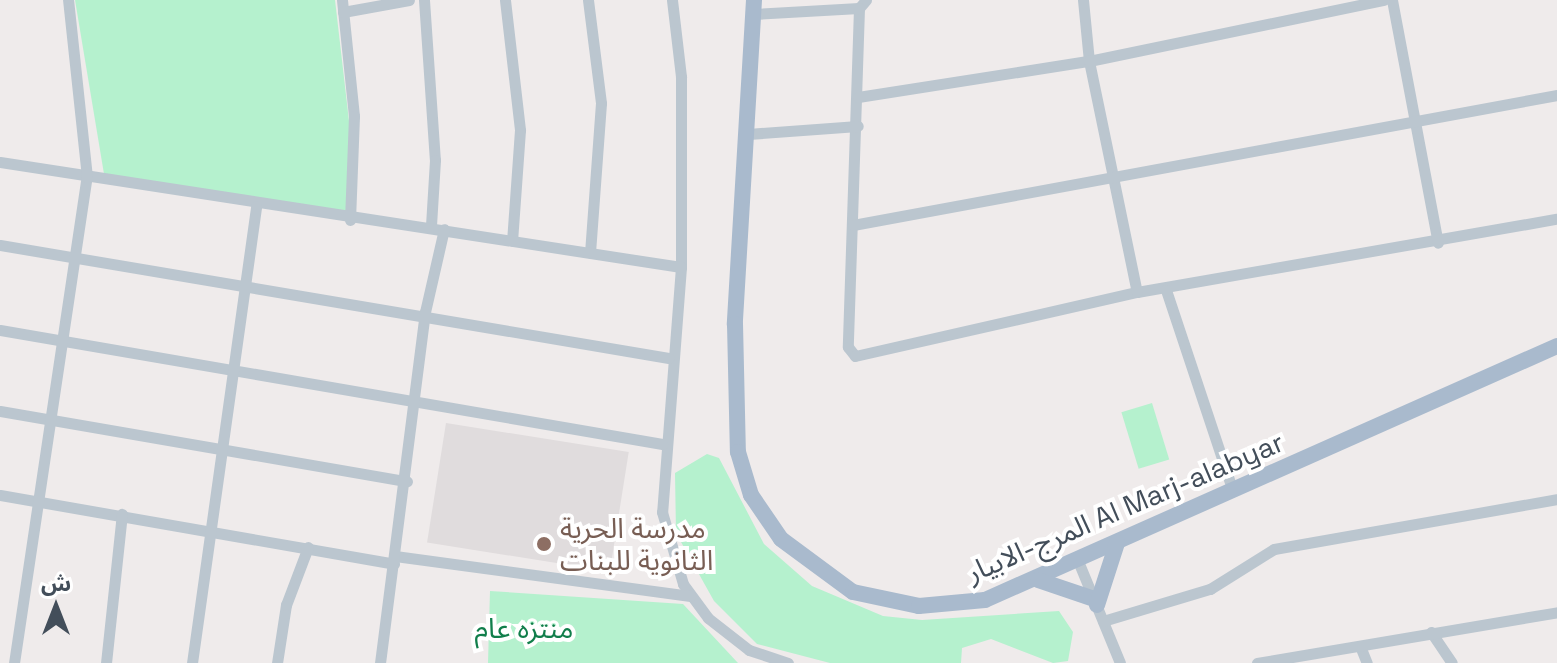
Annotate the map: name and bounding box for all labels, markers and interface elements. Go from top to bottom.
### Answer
street label: المرج-الابيار Al Marj-alabyar [961,425,1289,589]
place label: مدرسة الحرية الثانوية للبنات [560,511,713,577]
marker: مدرسة الحرية الثانوية للبنات [535,535,553,553]
north arrow [16,567,96,647]
text: ش [41,569,71,597]
park label: منتزه عام [474,611,574,645]

